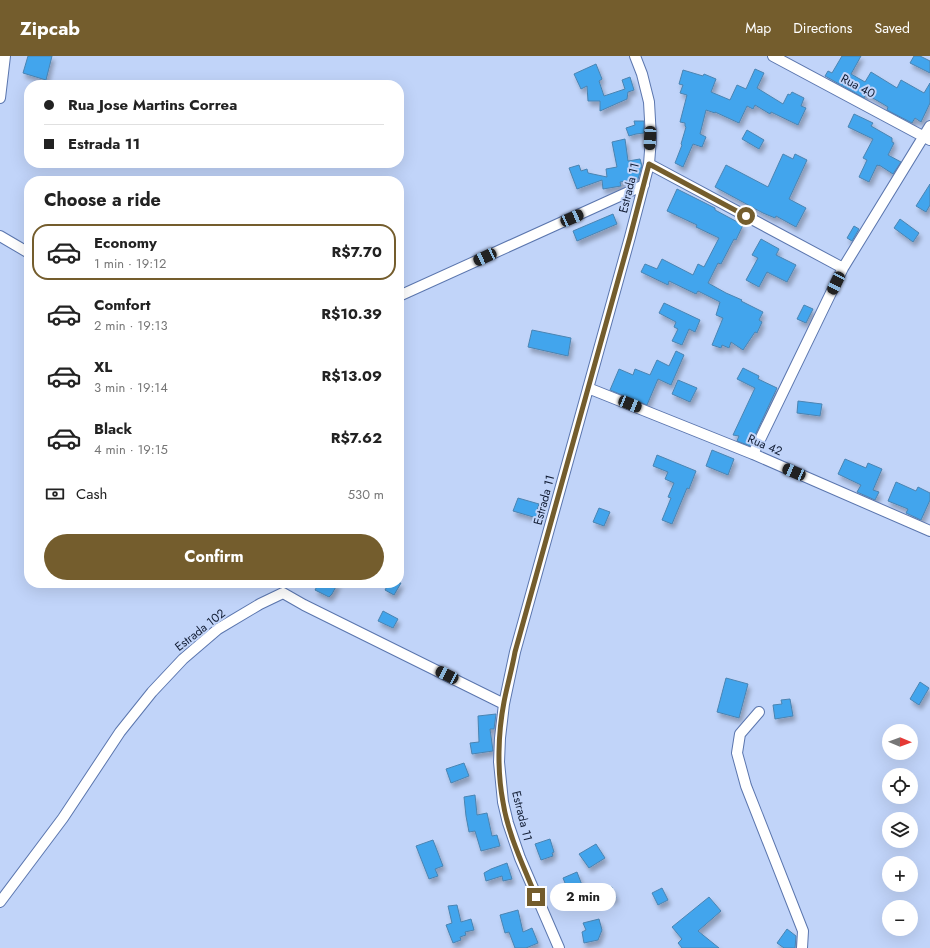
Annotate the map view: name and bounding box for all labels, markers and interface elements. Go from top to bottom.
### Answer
text: Zipcab [20,15,80,42]
text: Map [745,18,771,38]
text: Directions [793,18,853,38]
text: Saved [875,18,910,38]
street label: Rua 40 [838,69,878,103]
text: Rua Jose Martins Correa [68,94,237,116]
car [643,126,657,150]
text: Estrada 11 [68,133,140,155]
street label: Estrada 11 [614,161,644,215]
text: Choose a ride [44,187,161,213]
route start [737,207,755,225]
car [559,208,585,228]
text: Economy [94,232,157,254]
icon: car [46,234,82,270]
text: R$7.70 [332,241,382,263]
car [472,246,498,268]
text: 1 min · 19:12 [94,254,166,273]
car [825,270,847,296]
text: Comfort [94,294,151,316]
icon: car [46,296,82,332]
text: R$10.39 [321,303,382,325]
text: 2 min · 19:13 [94,316,168,335]
text: XL [94,356,112,378]
icon: car [46,358,82,394]
text: R$13.09 [321,365,382,387]
text: 3 min · 19:14 [94,378,168,397]
car [617,394,643,414]
text: Black [94,418,132,440]
icon: car [46,420,82,456]
text: R$7.62 [331,427,382,449]
street label: Rua 42 [745,430,785,460]
text: 4 min · 19:15 [94,440,168,459]
car [781,462,807,482]
street label: Estrada 11 [529,473,559,527]
icon: cash [44,483,66,505]
text: Cash [76,483,107,505]
text: 530 m [348,485,384,504]
button: Confirm [44,534,384,580]
street label: Estrada 102 [171,604,229,656]
car [434,664,460,686]
north arrow [882,724,918,760]
map controls [882,724,918,936]
button: locate [882,768,918,804]
street label: Estrada 11 [507,789,537,843]
button: layers [882,812,918,848]
button: + [882,856,918,892]
callout: 2 min [550,883,616,911]
text: 2 min [566,887,600,906]
route end [527,888,545,906]
button: − [882,900,918,936]

